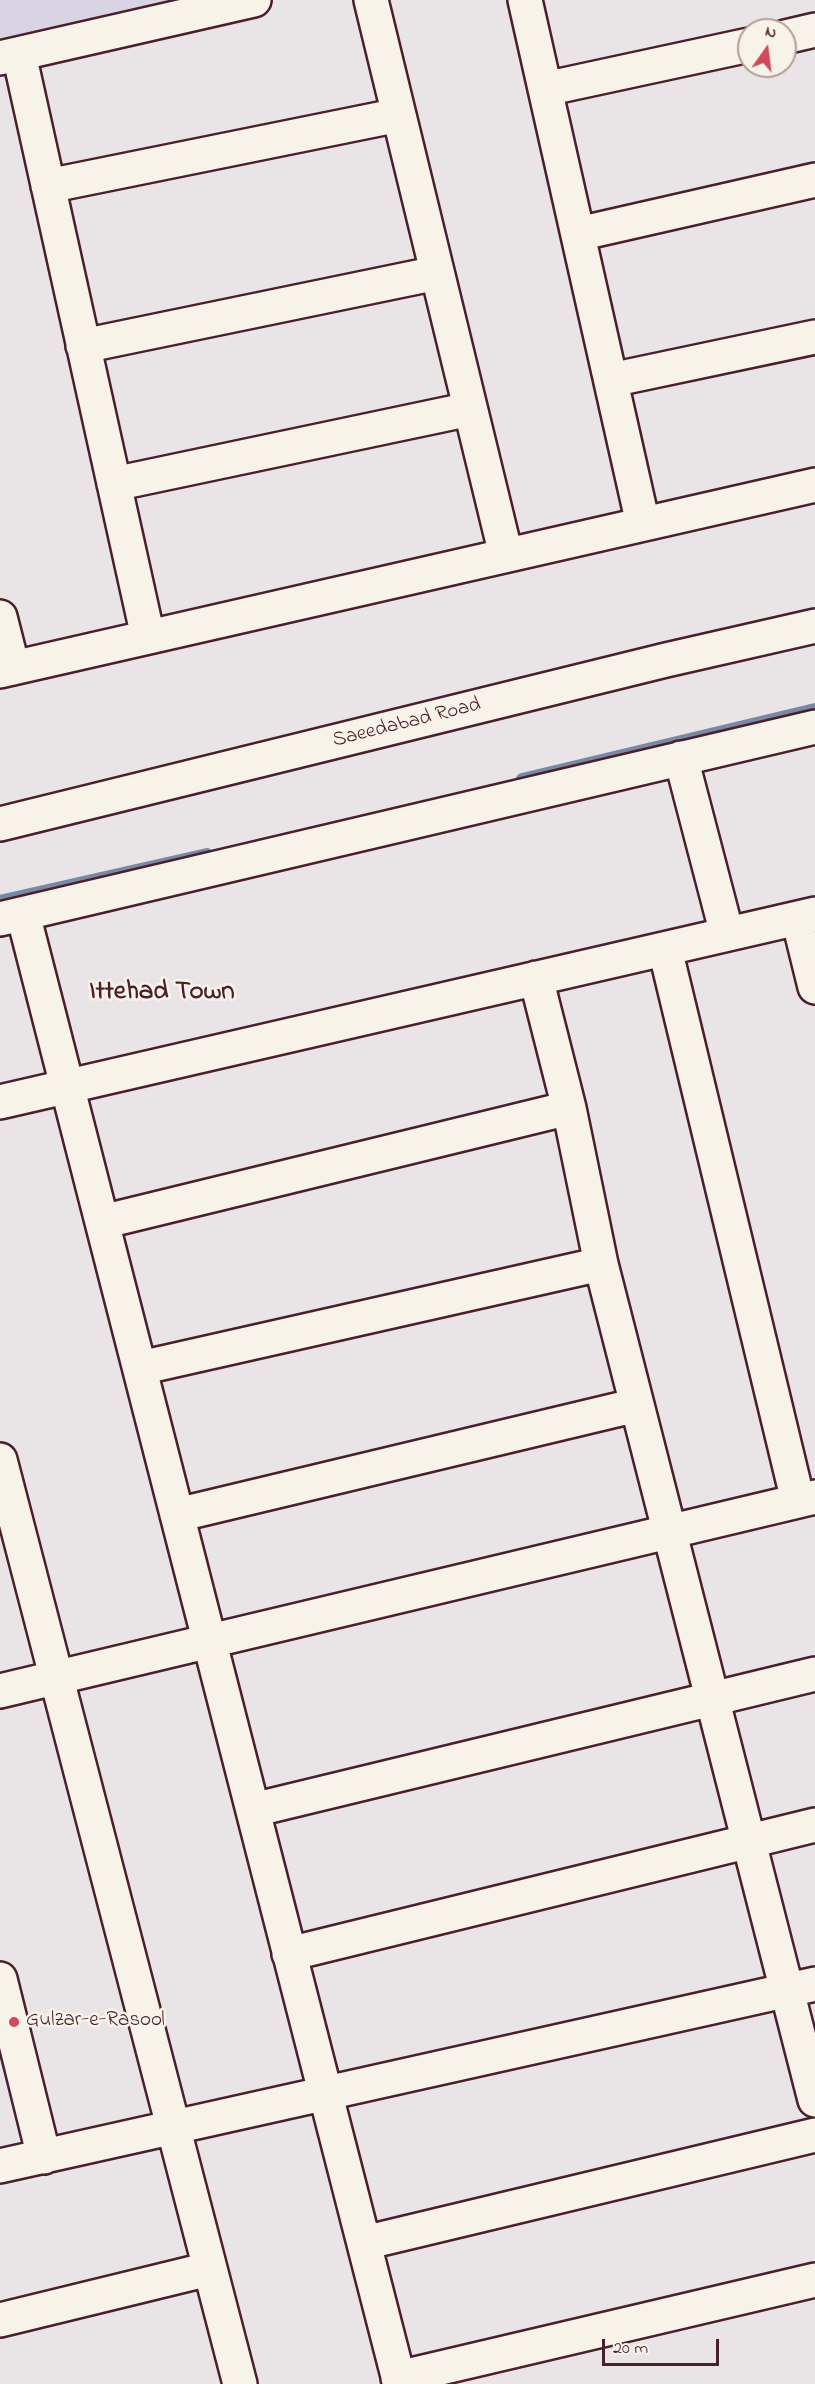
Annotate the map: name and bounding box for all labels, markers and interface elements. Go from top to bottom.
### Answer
north arrow [737,18,797,78]
text: N [763,20,779,45]
street label: Saeedabad Road [330,693,484,755]
district label: Ittehad Town [89,978,235,1010]
place label: Gulzar-e-Rasool [26,2009,165,2035]
marker: Gulzar-e-Rasool [7,2015,21,2029]
scale bar [605,2327,722,2365]
text: 20 m [613,2336,648,2362]

